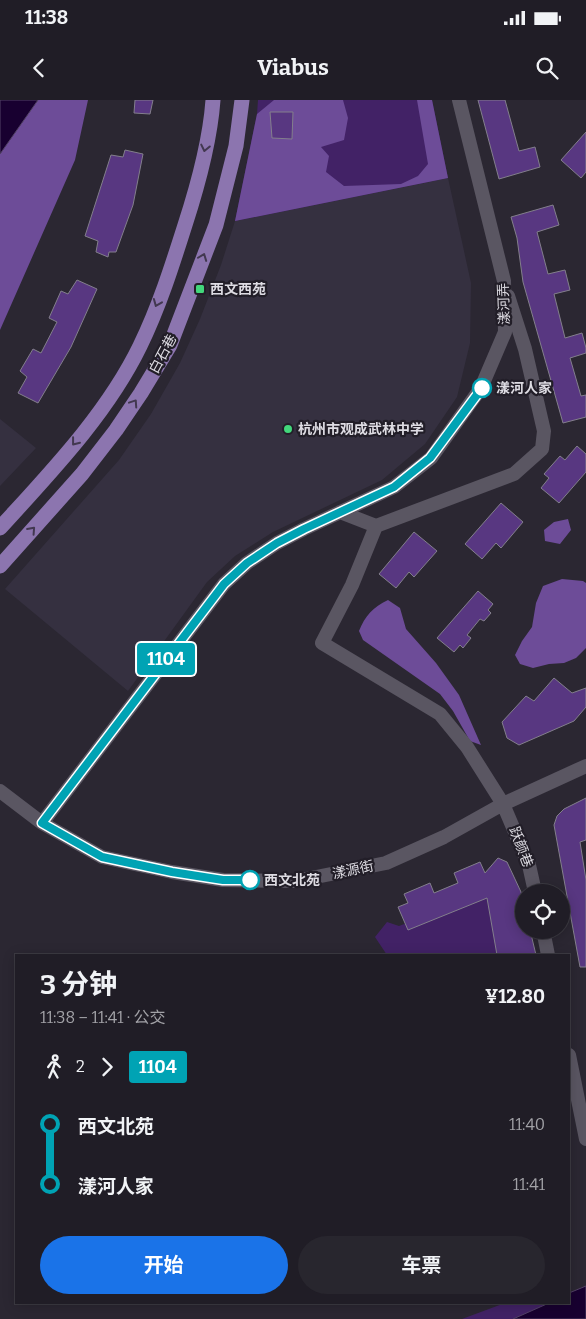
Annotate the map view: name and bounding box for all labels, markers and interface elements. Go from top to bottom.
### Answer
text: 11:38 [25,6,68,29]
icon: back [25,54,53,82]
text: Viabus [257,54,329,81]
icon: search [533,54,561,82]
one-way arrow [200,144,211,152]
one-way arrow [197,253,207,262]
place label: 西文西苑 [210,281,266,298]
marker: 西文西苑 [194,283,206,295]
street label: 漾河弄 [495,283,513,325]
one-way arrow [153,298,164,307]
street label: 白石巷 [146,331,180,377]
marker: 漾河人家 [472,378,492,398]
place label: 漾河人家 [496,380,552,397]
one-way arrow [128,400,137,409]
place label: 杭州市观成武林中学 [298,421,424,438]
marker: 杭州市观成武林中学 [282,423,294,435]
one-way arrow [73,436,81,445]
one-way arrow [27,526,36,535]
line badge: 1104 [131,643,201,675]
text: 1104 [147,648,185,670]
street label: 跃颜巷 [506,824,536,870]
street label: 漾源街 [331,857,375,883]
marker: 西文北苑 [240,870,260,890]
place label: 西文北苑 [264,872,320,889]
map controls [515,884,570,939]
button: locate [515,884,570,939]
text: 3 分钟 [40,968,117,1001]
text: ¥12.80 [485,985,545,1008]
text: 11:38 – 11:41 · 公交 [40,1008,165,1027]
icon: walk [40,1053,68,1081]
icon: forward [93,1053,121,1081]
text: 1104 [139,1056,177,1078]
text: 2 [76,1057,85,1076]
text: 西文北苑 [78,1115,154,1138]
text: 11:40 [509,1115,545,1134]
text: 漾河人家 [78,1175,154,1198]
text: 11:41 [513,1175,545,1194]
button: 开始 [40,1236,288,1294]
button: 车票 [298,1236,545,1294]

